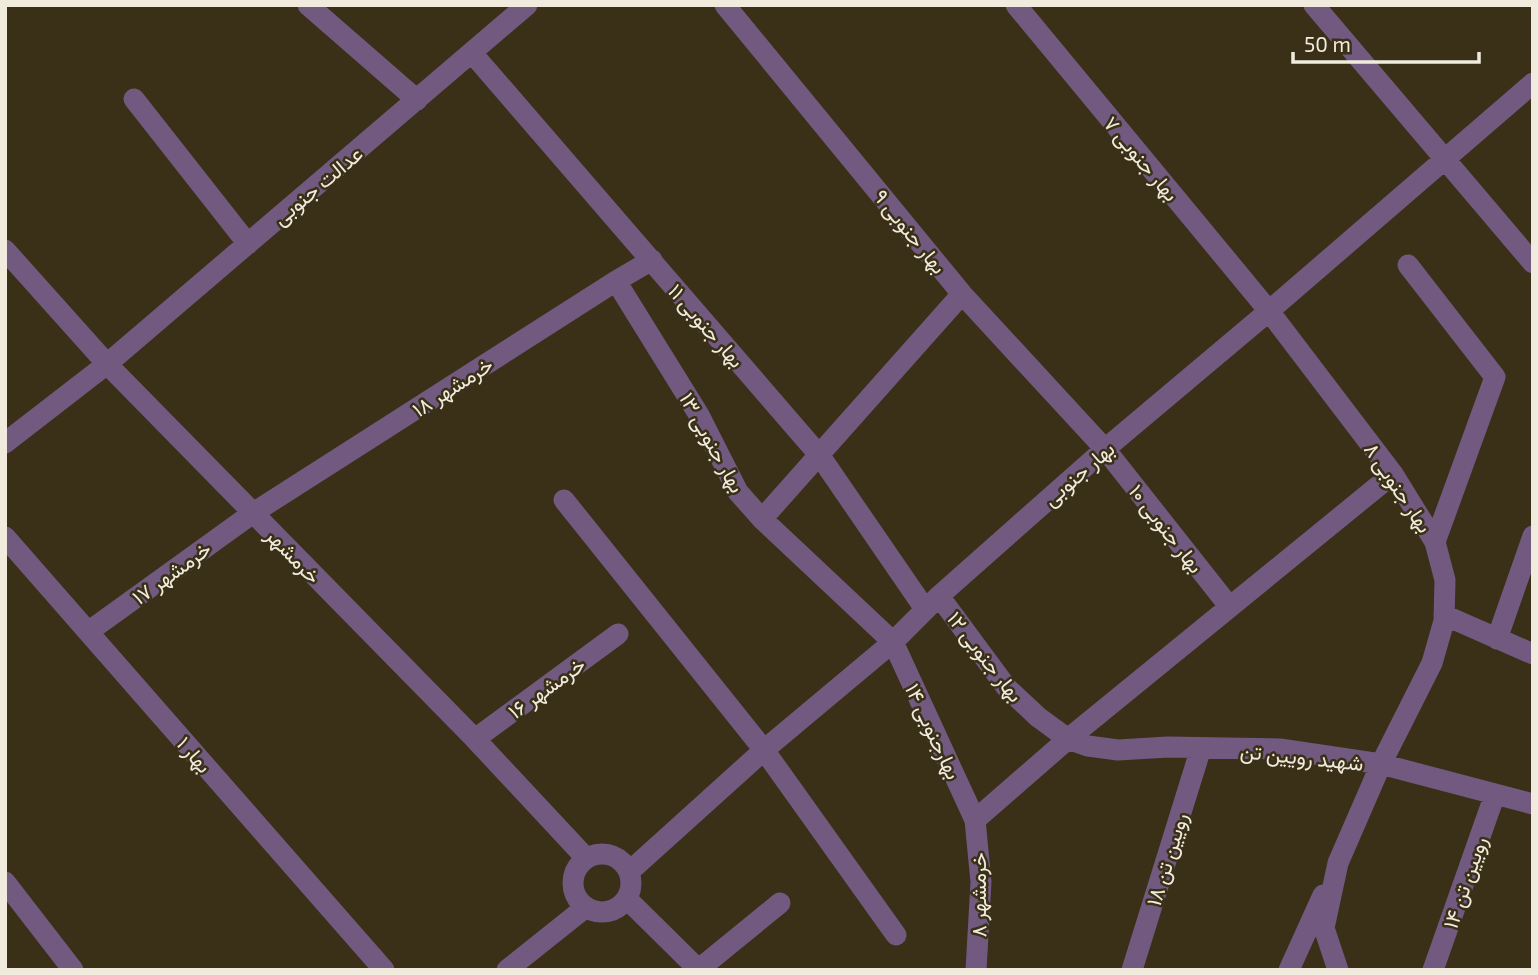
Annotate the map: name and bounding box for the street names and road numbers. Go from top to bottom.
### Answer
street label: بهار جنوبی ۷ [1098,110,1185,207]
street label: عدالت جنوبی [267,140,368,231]
street label: بهار جنوبی ۹ [868,184,953,279]
street label: بهار جنوبی ۱۱ [662,278,750,373]
street label: خرمشهر ۱۸ [407,351,498,423]
street label: بهار جنوبی ۱۳ [673,387,751,498]
street label: بهار جنوبی [1037,435,1120,512]
street label: بهار جنوبی ۸ [1358,437,1438,538]
street label: بهار جنوبی ۱۰ [1123,479,1209,579]
street label: خرمشهر [259,521,327,590]
street label: خرمشهر ۱۷ [127,535,216,611]
street label: بهار جنوبی ۱۲ [941,606,1029,707]
street label: خرمشهر ۱۶ [503,651,591,725]
street label: بهارجنوبی ۱۴ [899,679,967,784]
street label: بهار ۱ [171,731,218,779]
street label: شهید رویین تن [1239,737,1365,777]
street label: رویین تن ۱۸ [1140,809,1194,909]
street label: رویین تن ۱۴ [1437,833,1493,932]
street label: خرمشهر ۸ [965,852,992,938]

